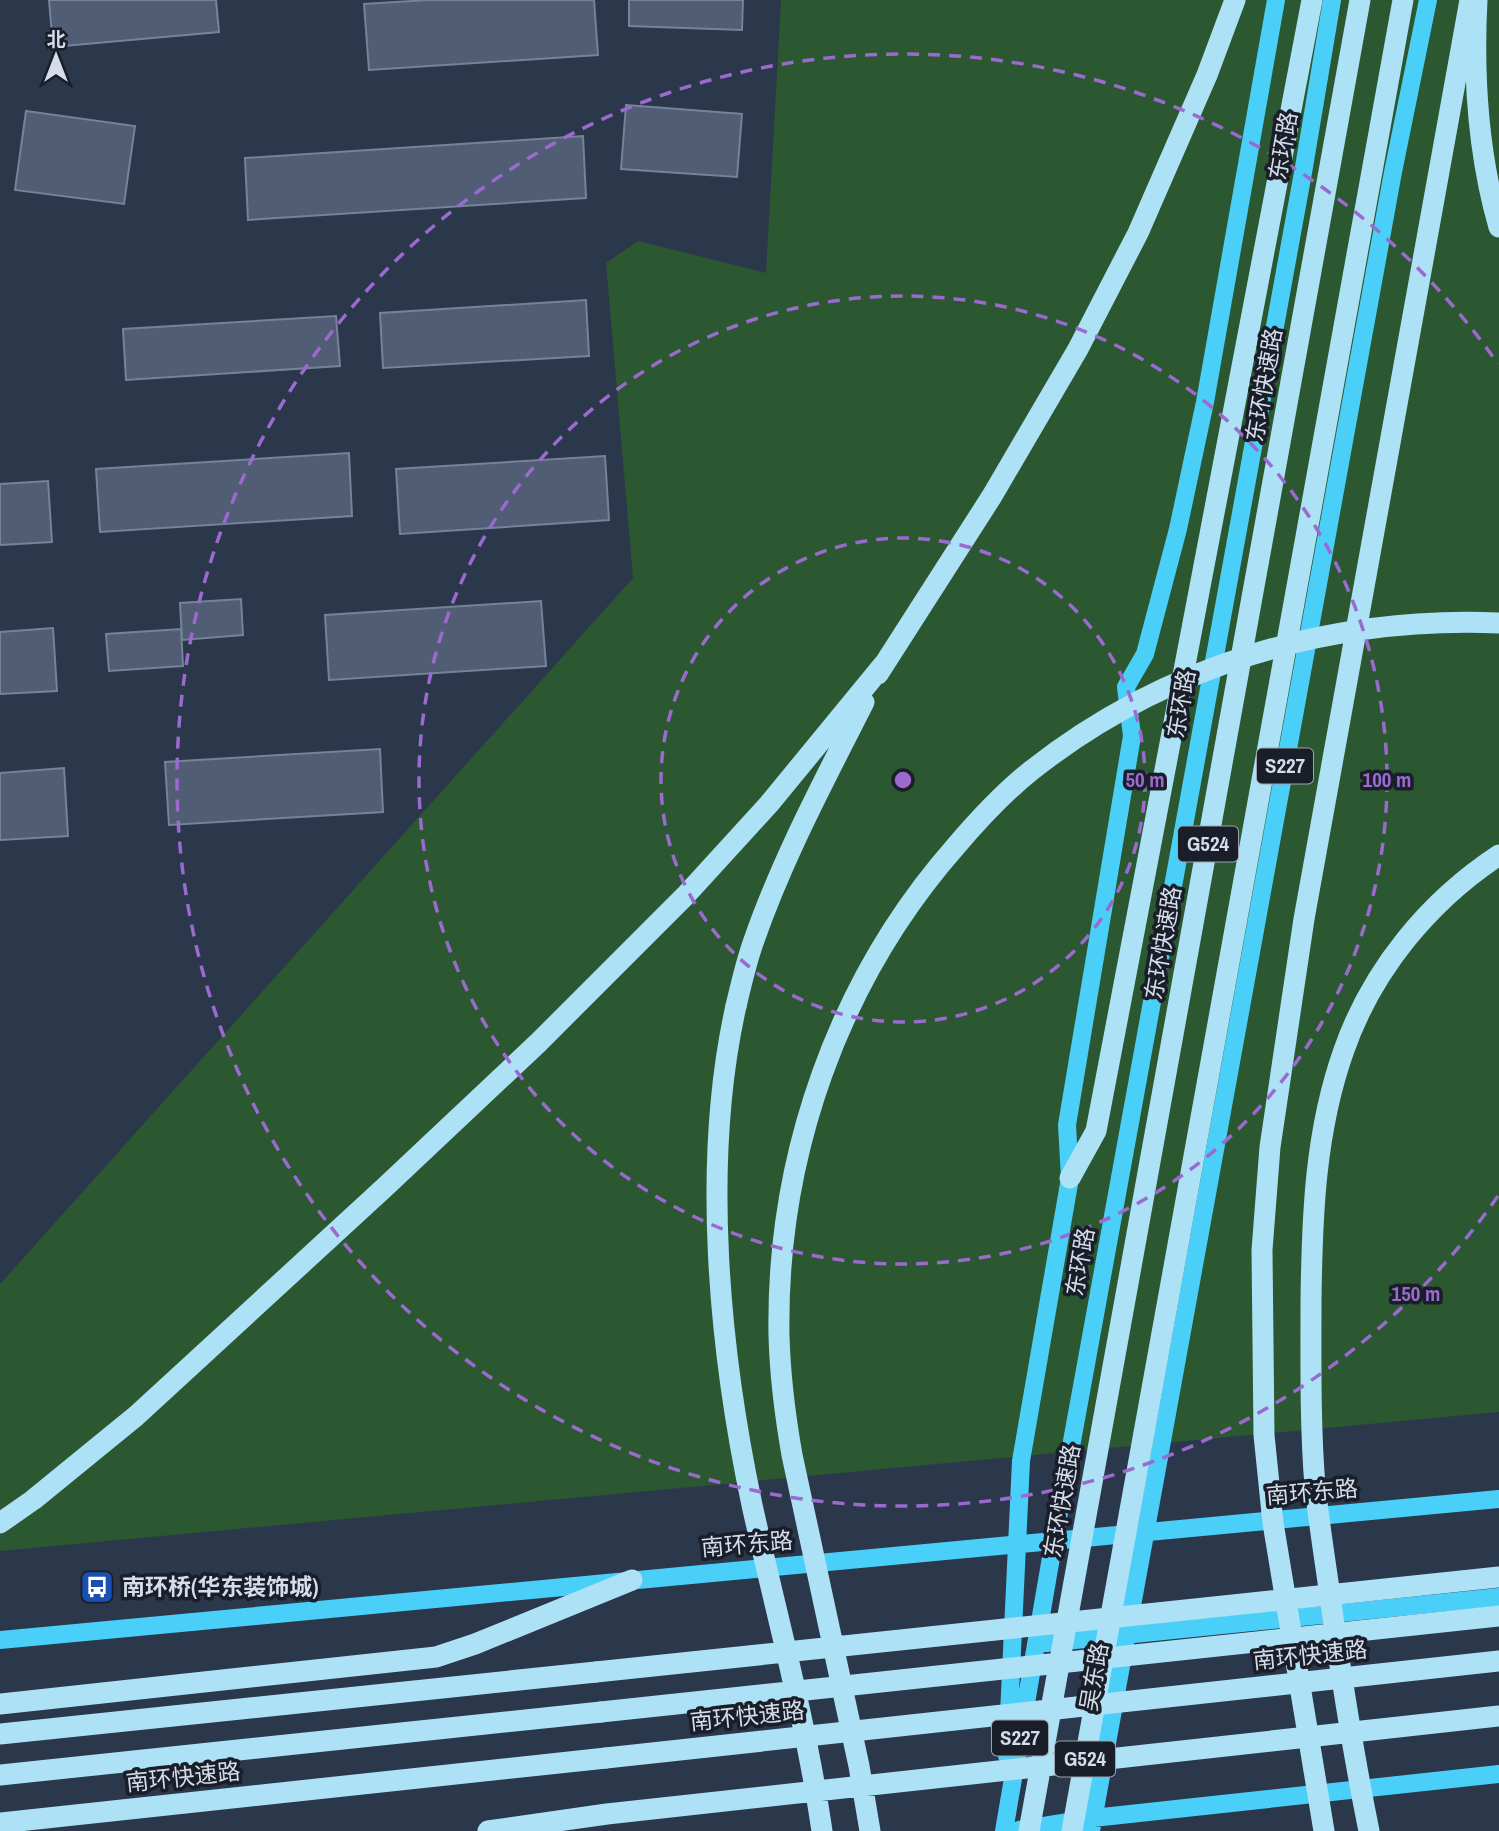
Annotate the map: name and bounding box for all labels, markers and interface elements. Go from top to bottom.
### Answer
north arrow [21,21,91,91]
text: 北 [46,26,66,52]
street label: 东环路 [1261,109,1304,183]
street label: 东环快速路 [1238,326,1289,444]
street label: 东环路 [1159,667,1202,741]
road number: S227 [1257,748,1313,784]
text: 50 m [1125,765,1165,794]
text: 100 m [1363,765,1411,794]
centre of rings [891,768,915,792]
road number: G524 [1178,826,1238,862]
street label: 东环快速路 [1137,884,1188,1002]
street label: 东环路 [1058,1225,1101,1299]
text: 150 m [1392,1279,1440,1308]
street label: 东环快速路 [1036,1442,1087,1560]
street label: 南环东路 [1265,1472,1359,1511]
street label: 南环东路 [700,1524,794,1563]
bus stop icon: 南环桥(华东装饰城) [78,1568,116,1606]
place label: 南环桥(华东装饰城) [122,1571,319,1602]
street label: 南环快速路 [1251,1633,1369,1676]
street label: 吴东路 [1072,1640,1115,1714]
street label: 南环快速路 [688,1694,806,1737]
road number: S227 [992,1720,1048,1756]
road number: G524 [1055,1742,1115,1776]
street label: 南环快速路 [124,1755,242,1798]

